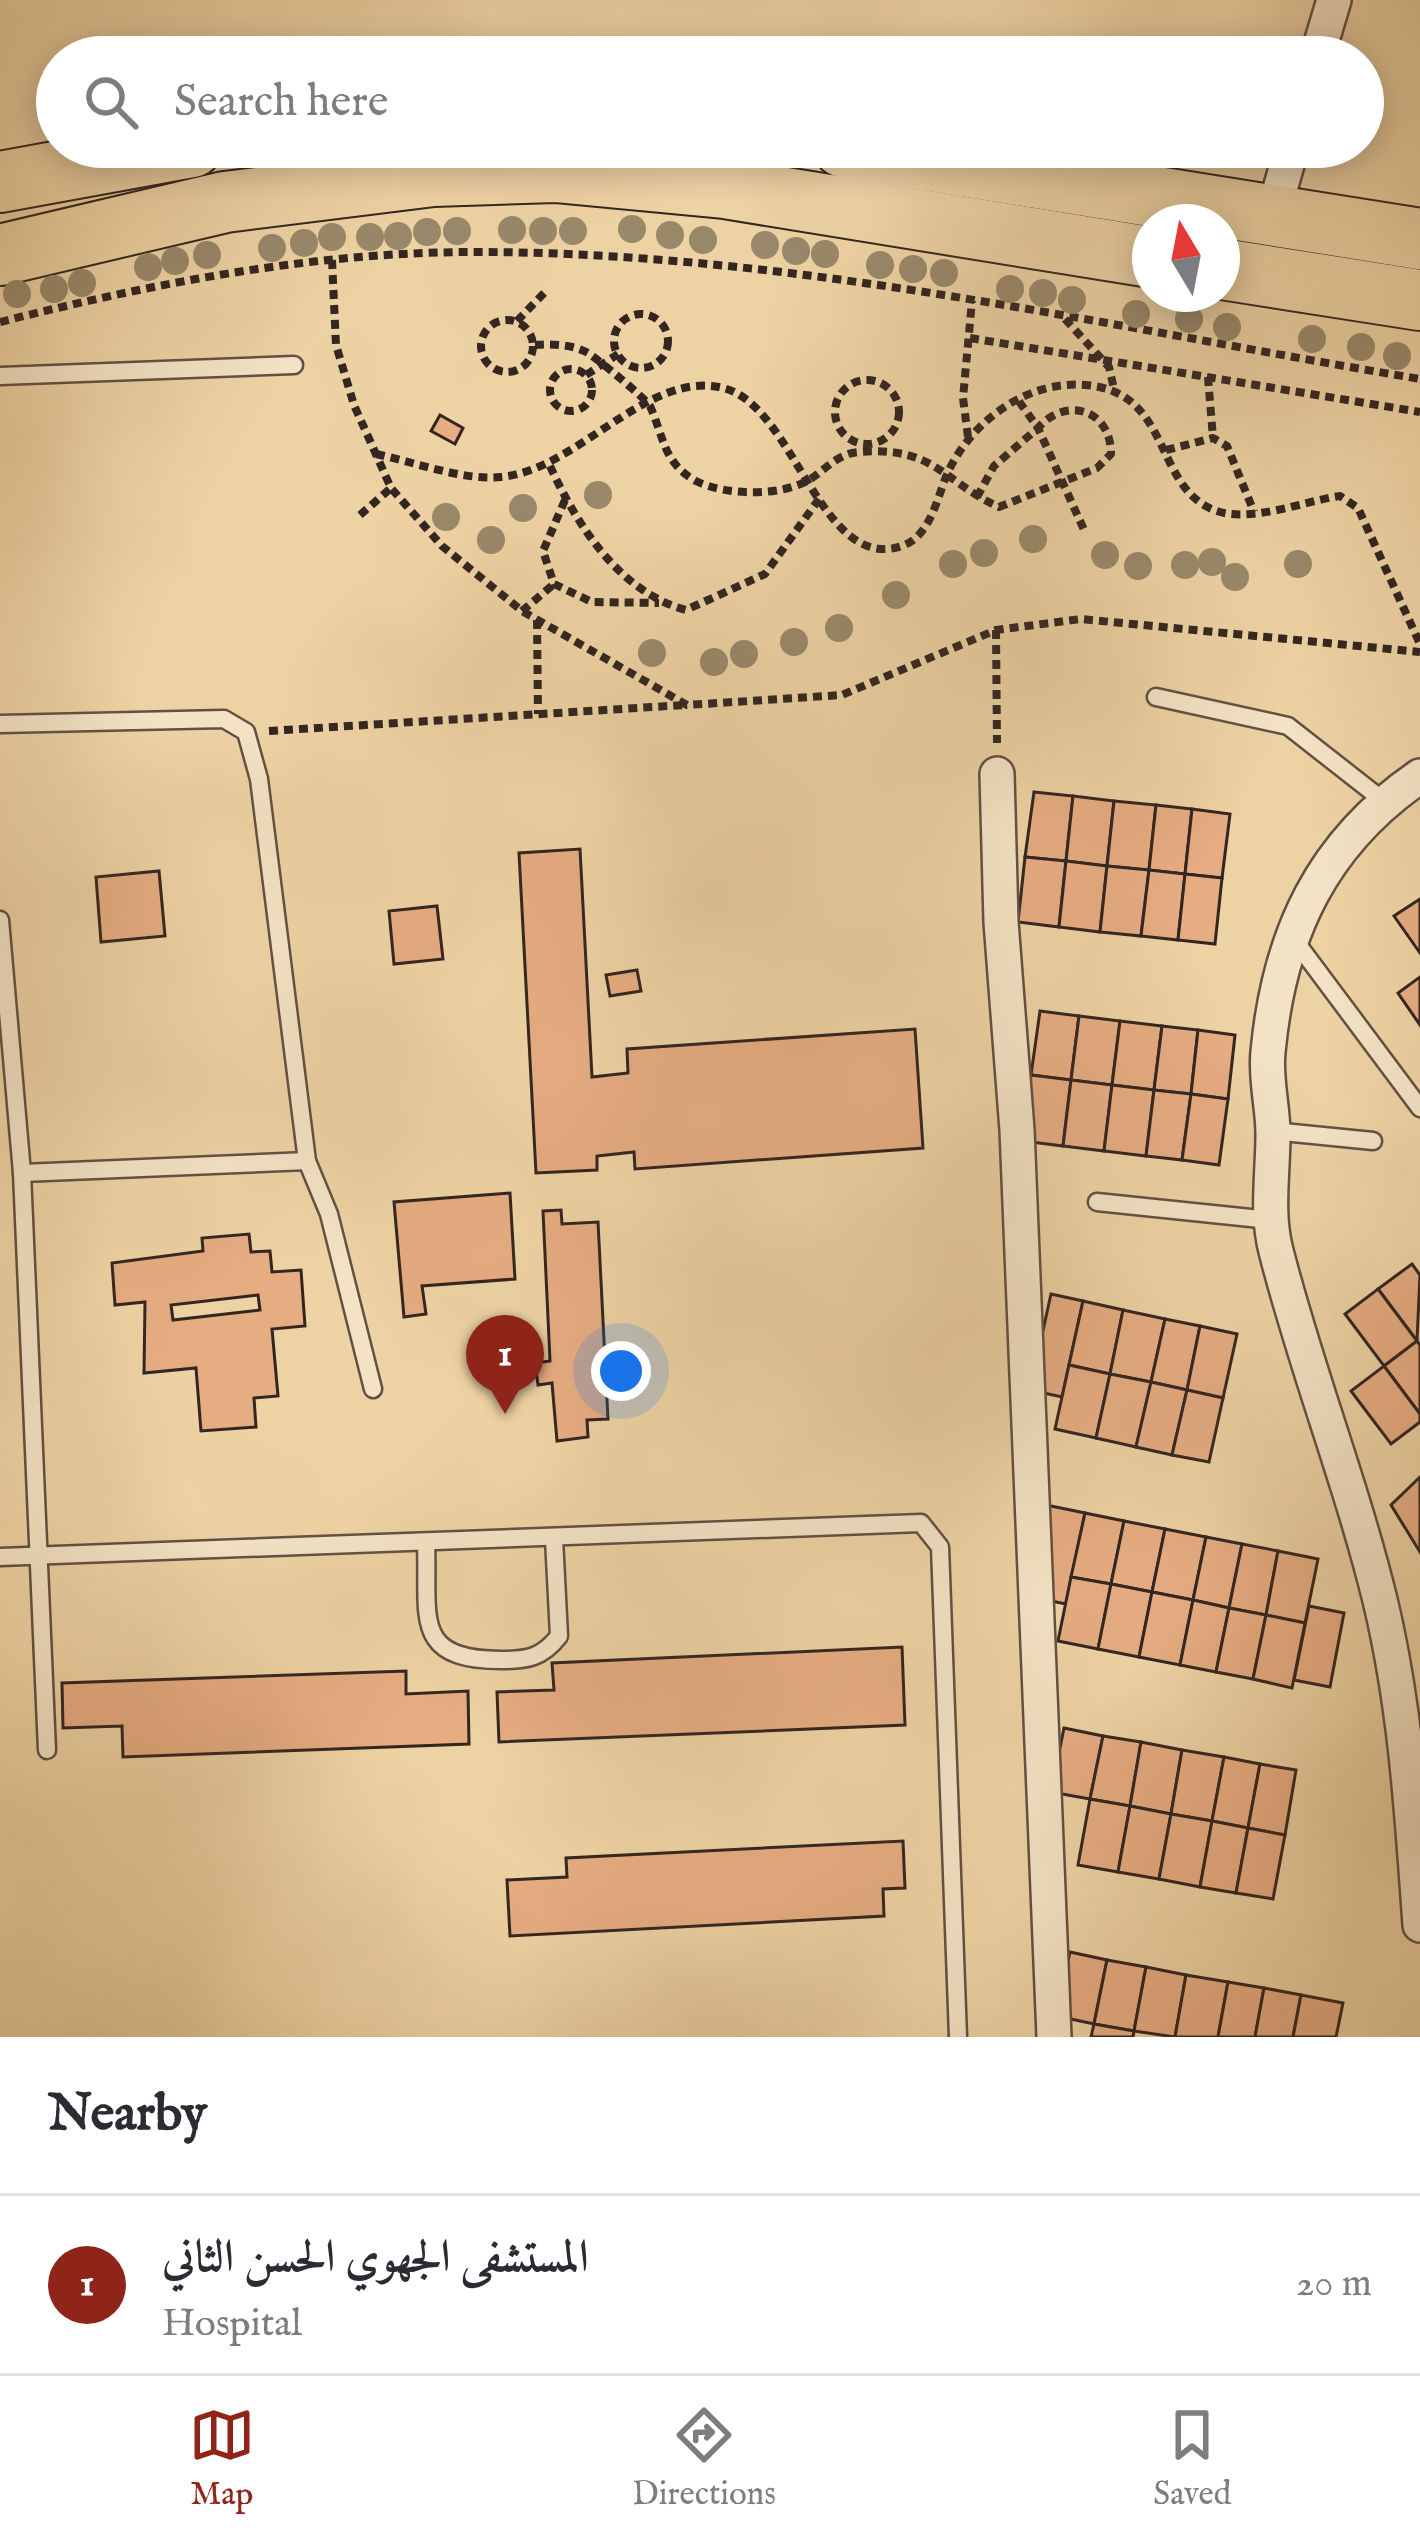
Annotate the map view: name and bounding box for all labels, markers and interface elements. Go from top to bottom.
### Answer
search box [36,36,1384,168]
icon: search [78,69,144,135]
text: Search here [174,74,388,131]
north arrow [1132,204,1240,312]
pin: 1 [466,1315,544,1414]
your location [591,1341,651,1401]
text: Nearby [48,2083,207,2148]
text: المستشفى الجهوي الحسن الثاني [162,2230,589,2287]
text: 1 [80,2260,94,2309]
text: 20 m [1296,2260,1372,2309]
text: Hospital [162,2300,302,2349]
tab: Map [189,2402,255,2516]
tab: Directions [632,2402,776,2516]
tab: Saved [1153,2402,1231,2516]

